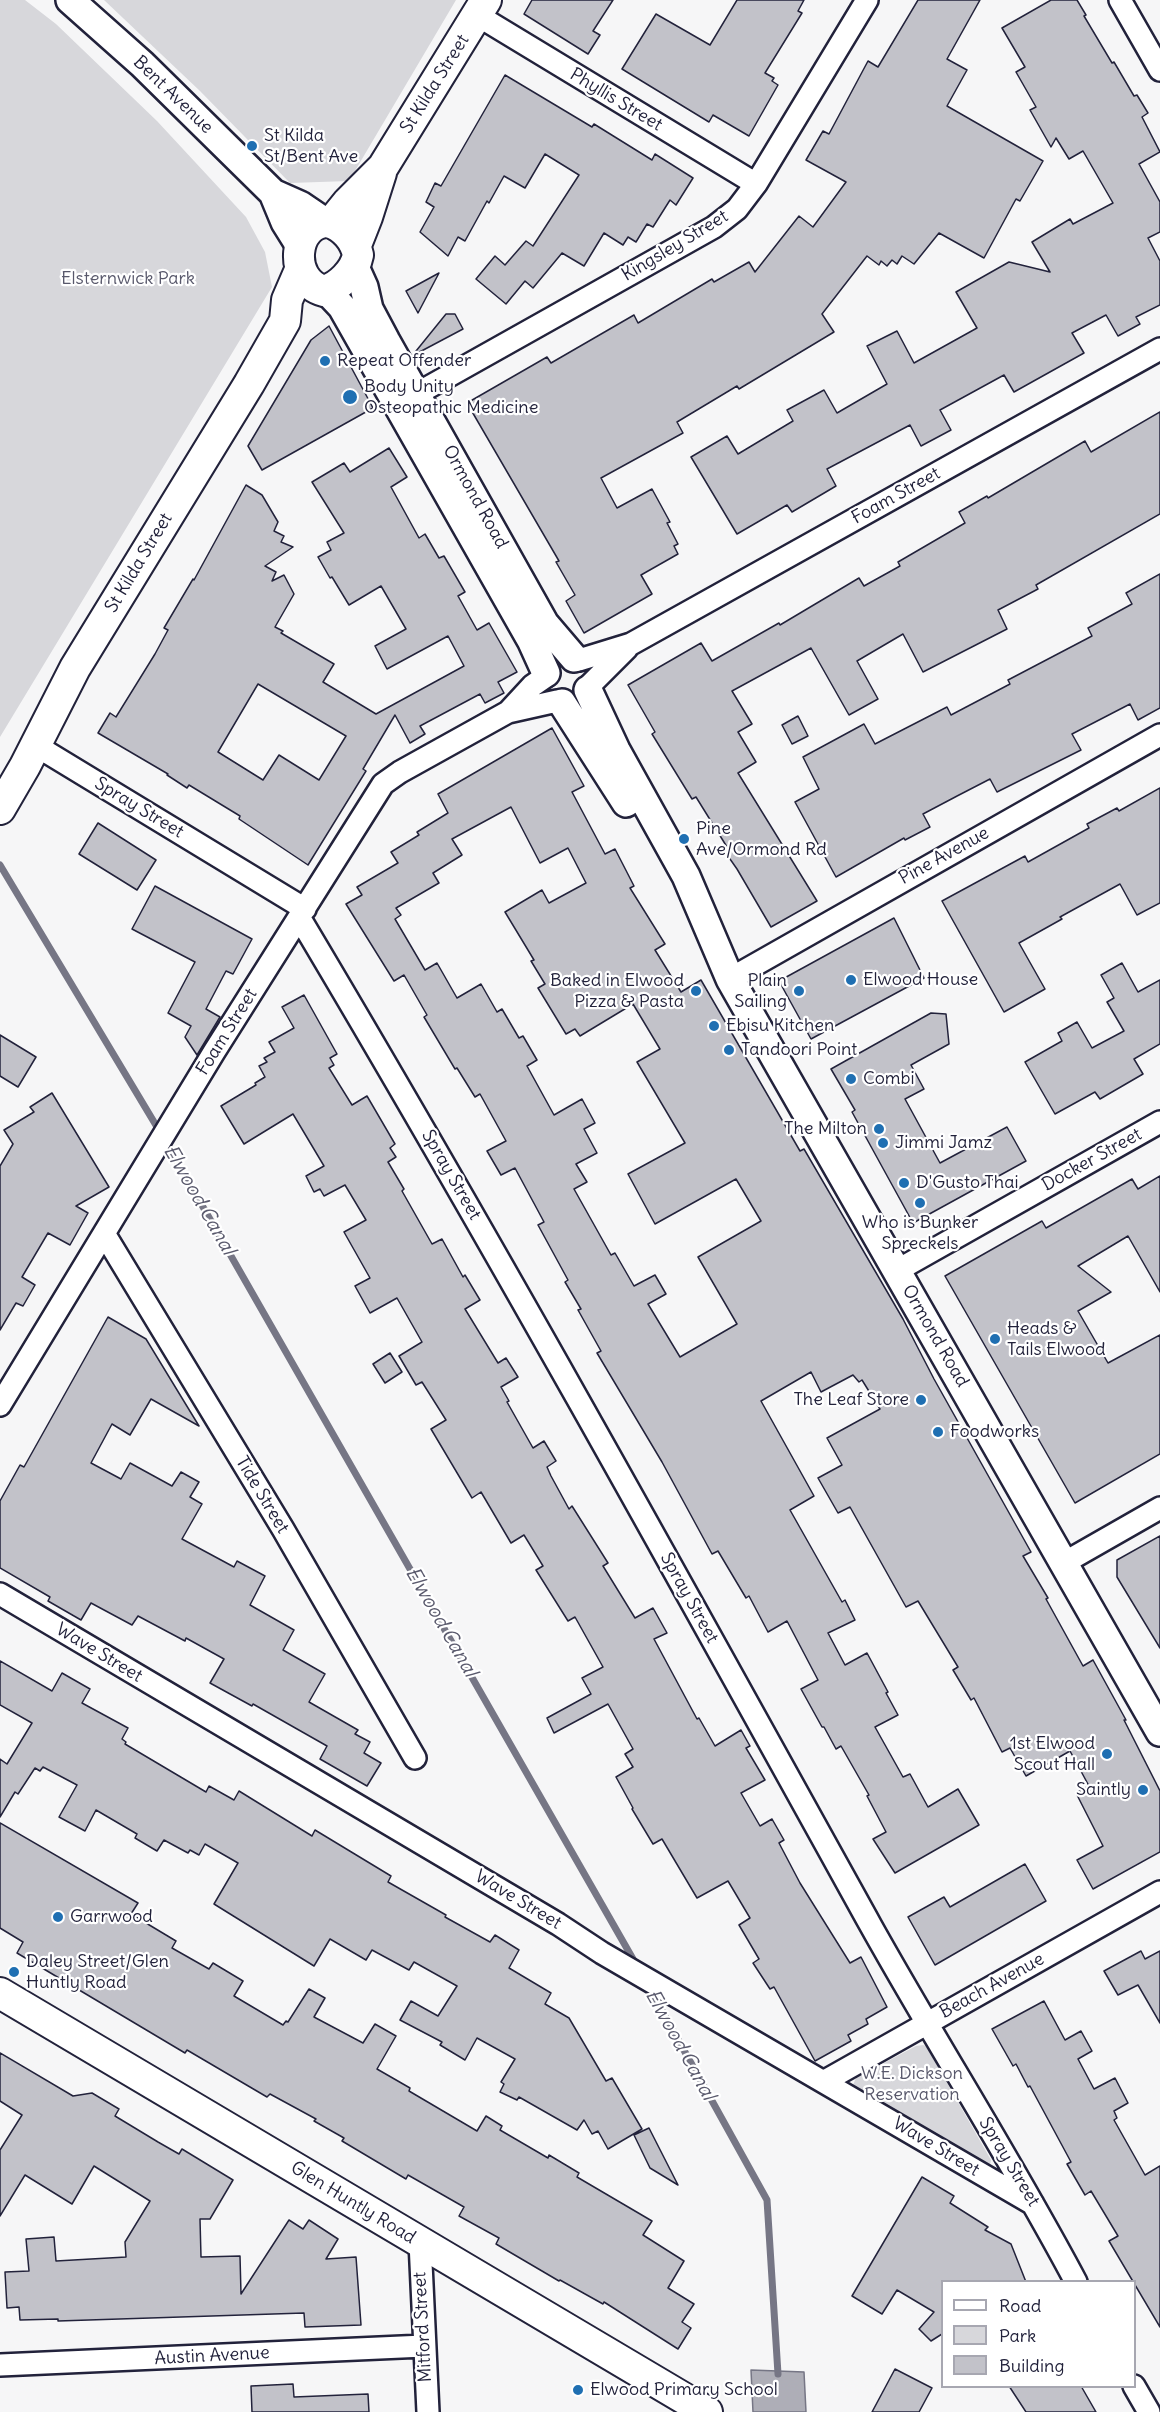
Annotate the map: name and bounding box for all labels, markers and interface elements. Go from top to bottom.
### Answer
street label: St Kilda Street [396,31,474,137]
street label: Bent Avenue [129,52,217,138]
street label: Phyllis Street [566,64,666,136]
place label: St Kilda St/Bent Ave [264,125,358,168]
marker: St Kilda St/Bent Ave [245,139,259,153]
street label: Kingsley Street [618,206,732,286]
park label: Elsternwick Park [61,268,195,290]
place label: Repeat Offender [337,350,471,372]
marker: Repeat Offender [318,354,332,368]
place label: Body Unity Osteopathic Medicine [364,376,538,418]
marker: Body Unity Osteopathic Medicine [341,388,359,406]
street label: Ormond Road [438,442,512,552]
street label: Foam Street [848,463,944,529]
street label: St Kilda Street [101,509,177,617]
street label: Spray Street [91,773,187,843]
place label: Pine Ave/Ormond Rd [696,818,827,860]
street label: Pine Avenue [895,822,993,890]
marker: Pine Ave/Ormond Rd [677,832,691,846]
place label: Elwood House [863,969,978,991]
place label: Baked in Elwood Pizza & Pasta [550,970,684,1012]
place label: Plain Sailing [734,970,787,1012]
marker: Elwood House [844,973,858,987]
marker: Baked in Elwood Pizza & Pasta [689,984,703,998]
marker: Plain Sailing [792,984,806,998]
street label: Foam Street [192,985,262,1079]
place label: Ebisu Kitchen [726,1015,834,1037]
marker: Ebisu Kitchen [707,1019,721,1033]
place label: Tandoori Point [741,1039,857,1061]
marker: Tandoori Point [722,1043,736,1057]
place label: Combi [863,1068,915,1090]
marker: Combi [844,1072,858,1086]
place label: The Milton [784,1118,867,1140]
marker: The Milton [872,1122,886,1136]
street label: Docker Street [1038,1124,1146,1196]
street label: Spray Street [417,1126,485,1224]
place label: Jimmi Jamz [895,1132,992,1154]
marker: Jimmi Jamz [876,1136,890,1150]
water label: Elwood Canal [158,1141,240,1259]
place label: D'Gusto Thai [916,1172,1018,1194]
marker: D'Gusto Thai [897,1176,911,1190]
marker: Who is Bunker Spreckels [913,1196,927,1210]
place label: Who is Bunker Spreckels [862,1212,978,1254]
street label: Ormond Road [897,1281,973,1391]
place label: Heads & Tails Elwood [1007,1318,1106,1360]
marker: Heads & Tails Elwood [988,1332,1002,1346]
place label: The Leaf Store [793,1389,909,1411]
marker: The Leaf Store [914,1393,928,1407]
place label: Foodworks [950,1421,1039,1443]
marker: Foodworks [931,1425,945,1439]
street label: Tide Street [231,1453,293,1537]
street label: Spray Street [655,1549,723,1647]
water label: Elwood Canal [400,1563,482,1681]
street label: Wave Street [52,1619,146,1687]
place label: 1st Elwood Scout Hall [1010,1733,1095,1776]
marker: 1st Elwood Scout Hall [1100,1747,1114,1761]
place label: Saintly [1076,1779,1131,1801]
marker: Saintly [1136,1783,1150,1797]
street label: Wave Street [471,1866,565,1934]
place label: Garrwood [70,1906,153,1928]
marker: Garrwood [51,1910,65,1924]
street label: Beach Avenue [936,1948,1048,2024]
place label: Daley Street/Glen Huntly Road [26,1951,169,1994]
marker: Daley Street/Glen Huntly Road [7,1965,21,1979]
water label: Elwood Canal [640,1985,720,2105]
park label: W.E. Dickson Reservation [861,2063,963,2106]
street label: Wave Street [889,2113,983,2181]
street label: Spray Street [974,2114,1044,2210]
street label: Glen Huntly Road [287,2157,419,2249]
street label: Mitford Street [409,2271,437,2383]
legend [941,2280,1136,2388]
text: Road [999,2294,1041,2317]
text: Park [999,2324,1036,2347]
street label: Austin Avenue [154,2342,270,2370]
text: Building [999,2354,1064,2377]
place label: Elwood Primary School [590,2379,778,2401]
marker: Elwood Primary School [571,2383,585,2397]

